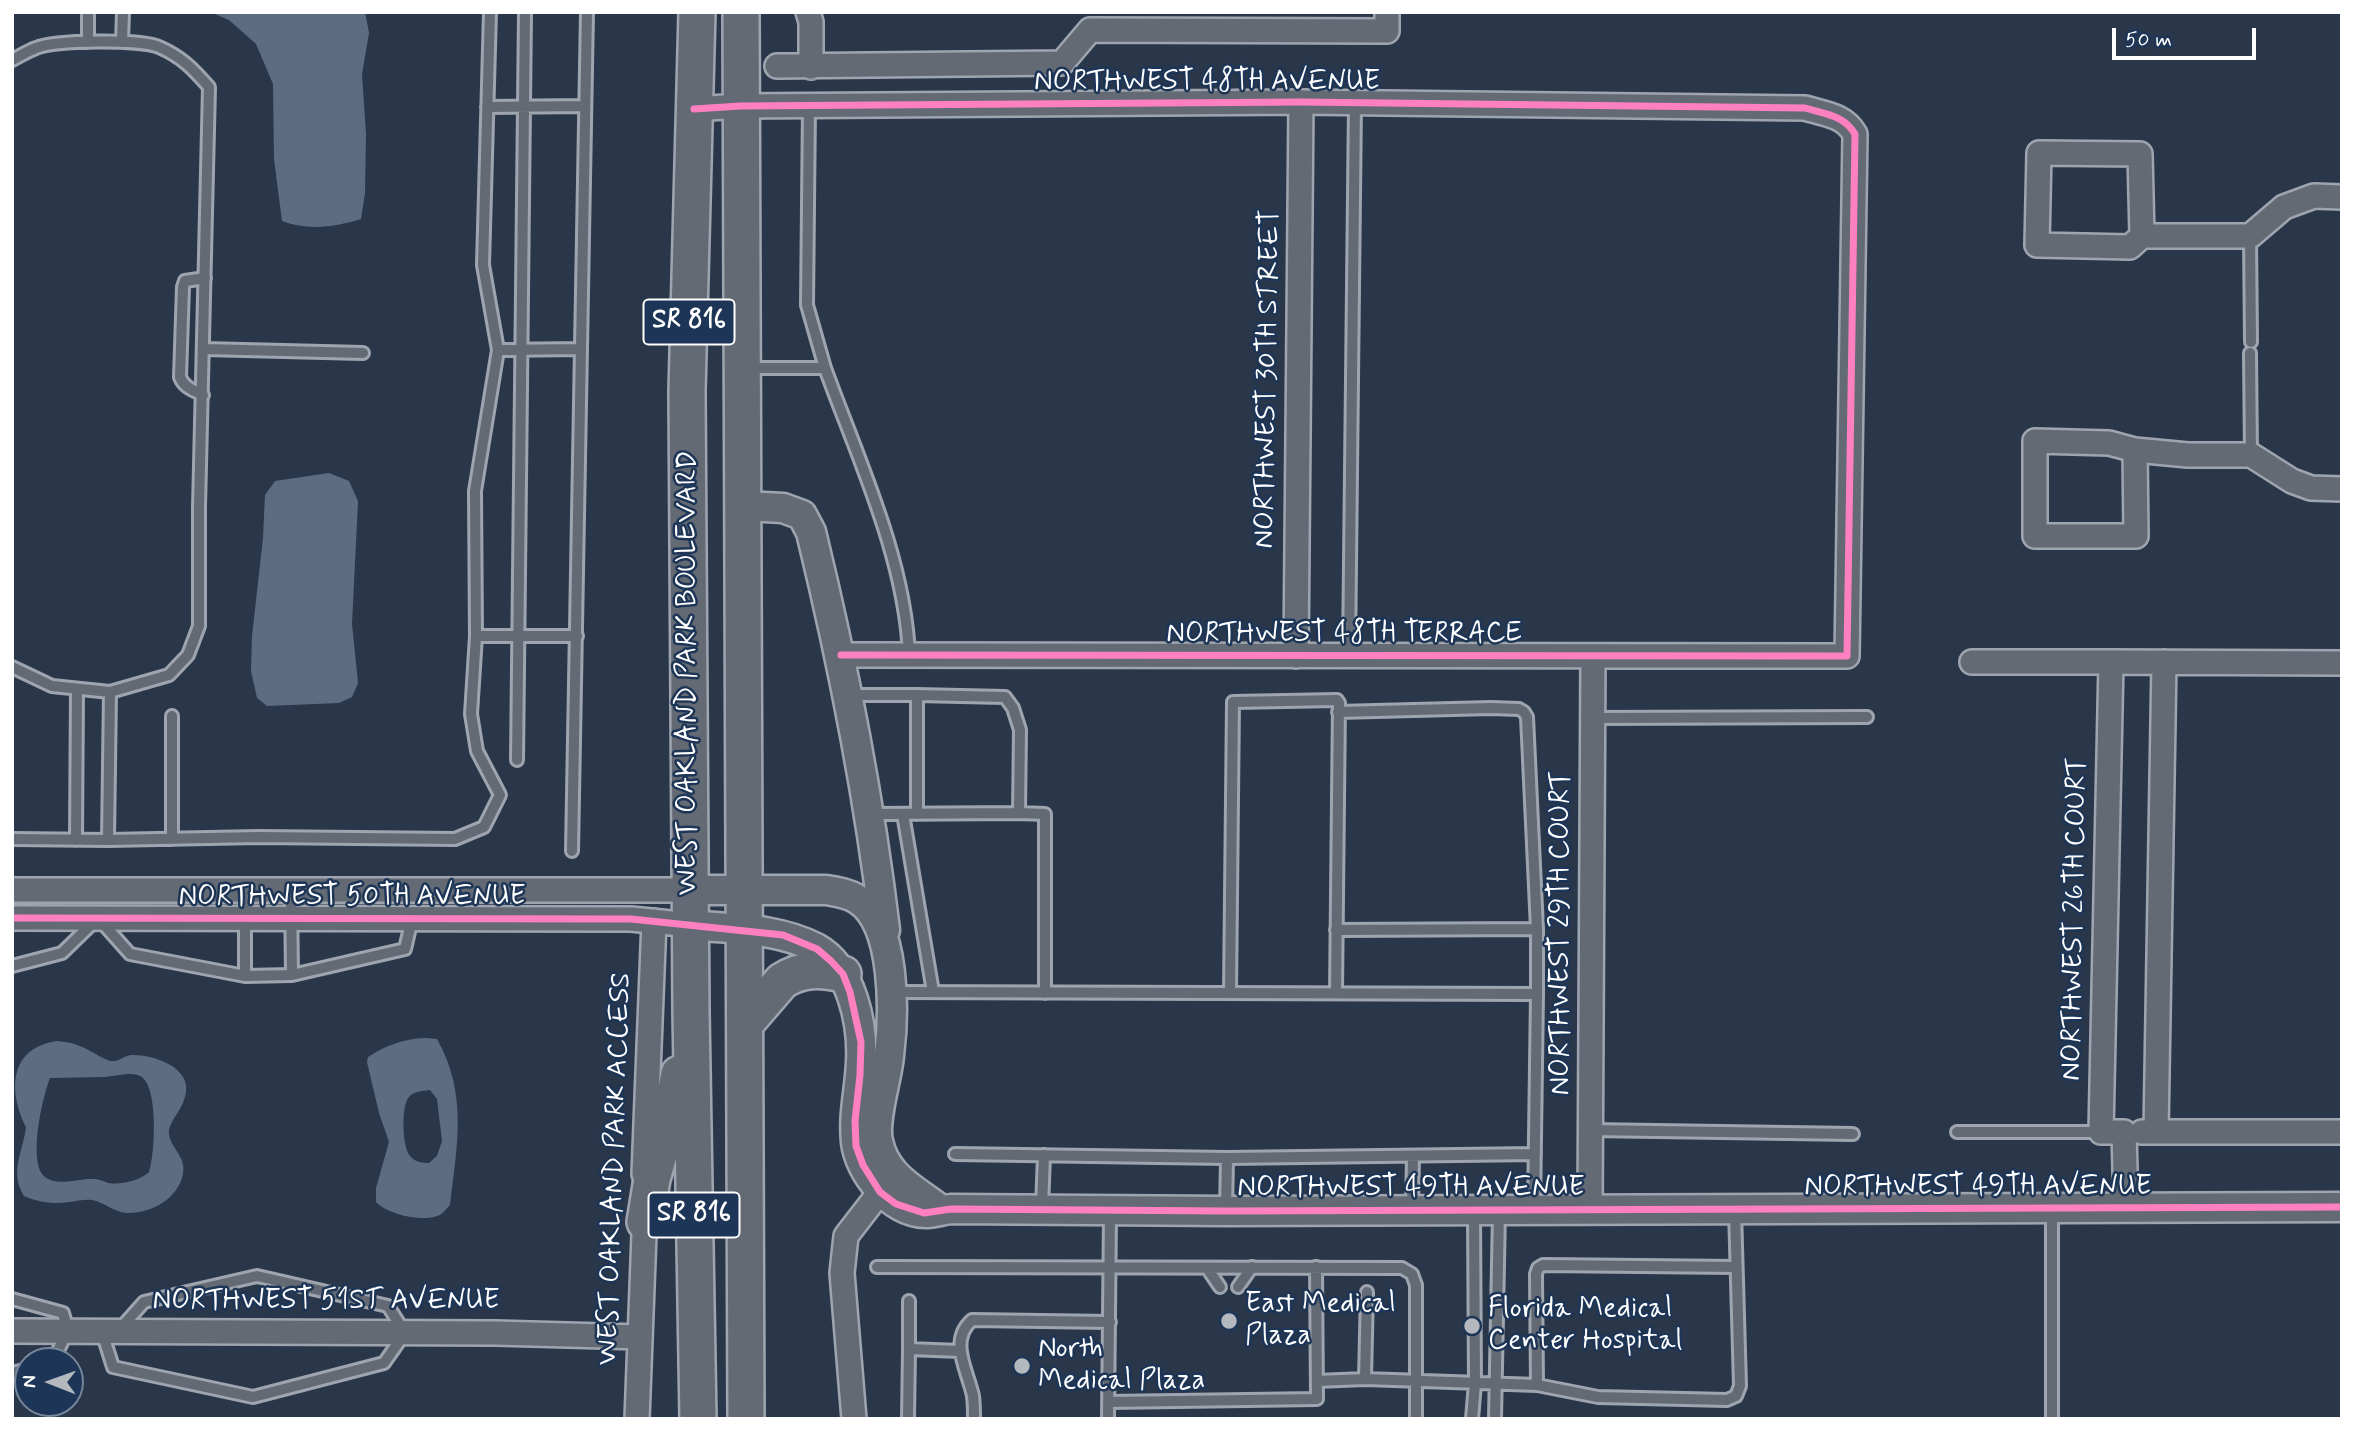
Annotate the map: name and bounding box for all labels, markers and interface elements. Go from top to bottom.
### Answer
scale bar [2116,14,2260,58]
text: 50 m [2125,26,2172,54]
street label: NORTHWEST 48TH AVENUE [1034,66,1380,100]
street label: NORTHWEST 30TH STREET [1249,209,1289,549]
road number: SR 816 [644,300,734,344]
street label: WEST OAKLAND PARK BOULEVARD [672,451,706,895]
street label: NORTHWEST 48TH TERRACE [1166,618,1522,652]
street label: NORTHWEST 26TH COURT [2056,757,2096,1081]
street label: NORTHWEST 29TH COURT [1545,770,1579,1096]
street label: NORTHWEST 50TH AVENUE [178,881,526,915]
street label: WEST OAKLAND PARK ACCESS [592,972,640,1366]
street label: NORTHWEST 49TH AVENUE [1804,1171,2152,1205]
street label: NORTHWEST 49TH AVENUE [1237,1172,1585,1206]
road number: SR 816 [648,1192,740,1238]
street label: NORTHWEST 51ST AVENUE [152,1285,500,1319]
place label: East Medical Plaza [1245,1288,1396,1354]
place label: Florida Medical Center Hospital [1488,1293,1682,1359]
marker: East Medical Plaza [1219,1311,1239,1331]
marker: Florida Medical Center Hospital [1462,1316,1482,1336]
place label: North Medical Plaza [1038,1333,1205,1399]
north arrow [14,1347,84,1417]
marker: North Medical Plaza [1012,1356,1032,1376]
text: N [17,1375,42,1388]

